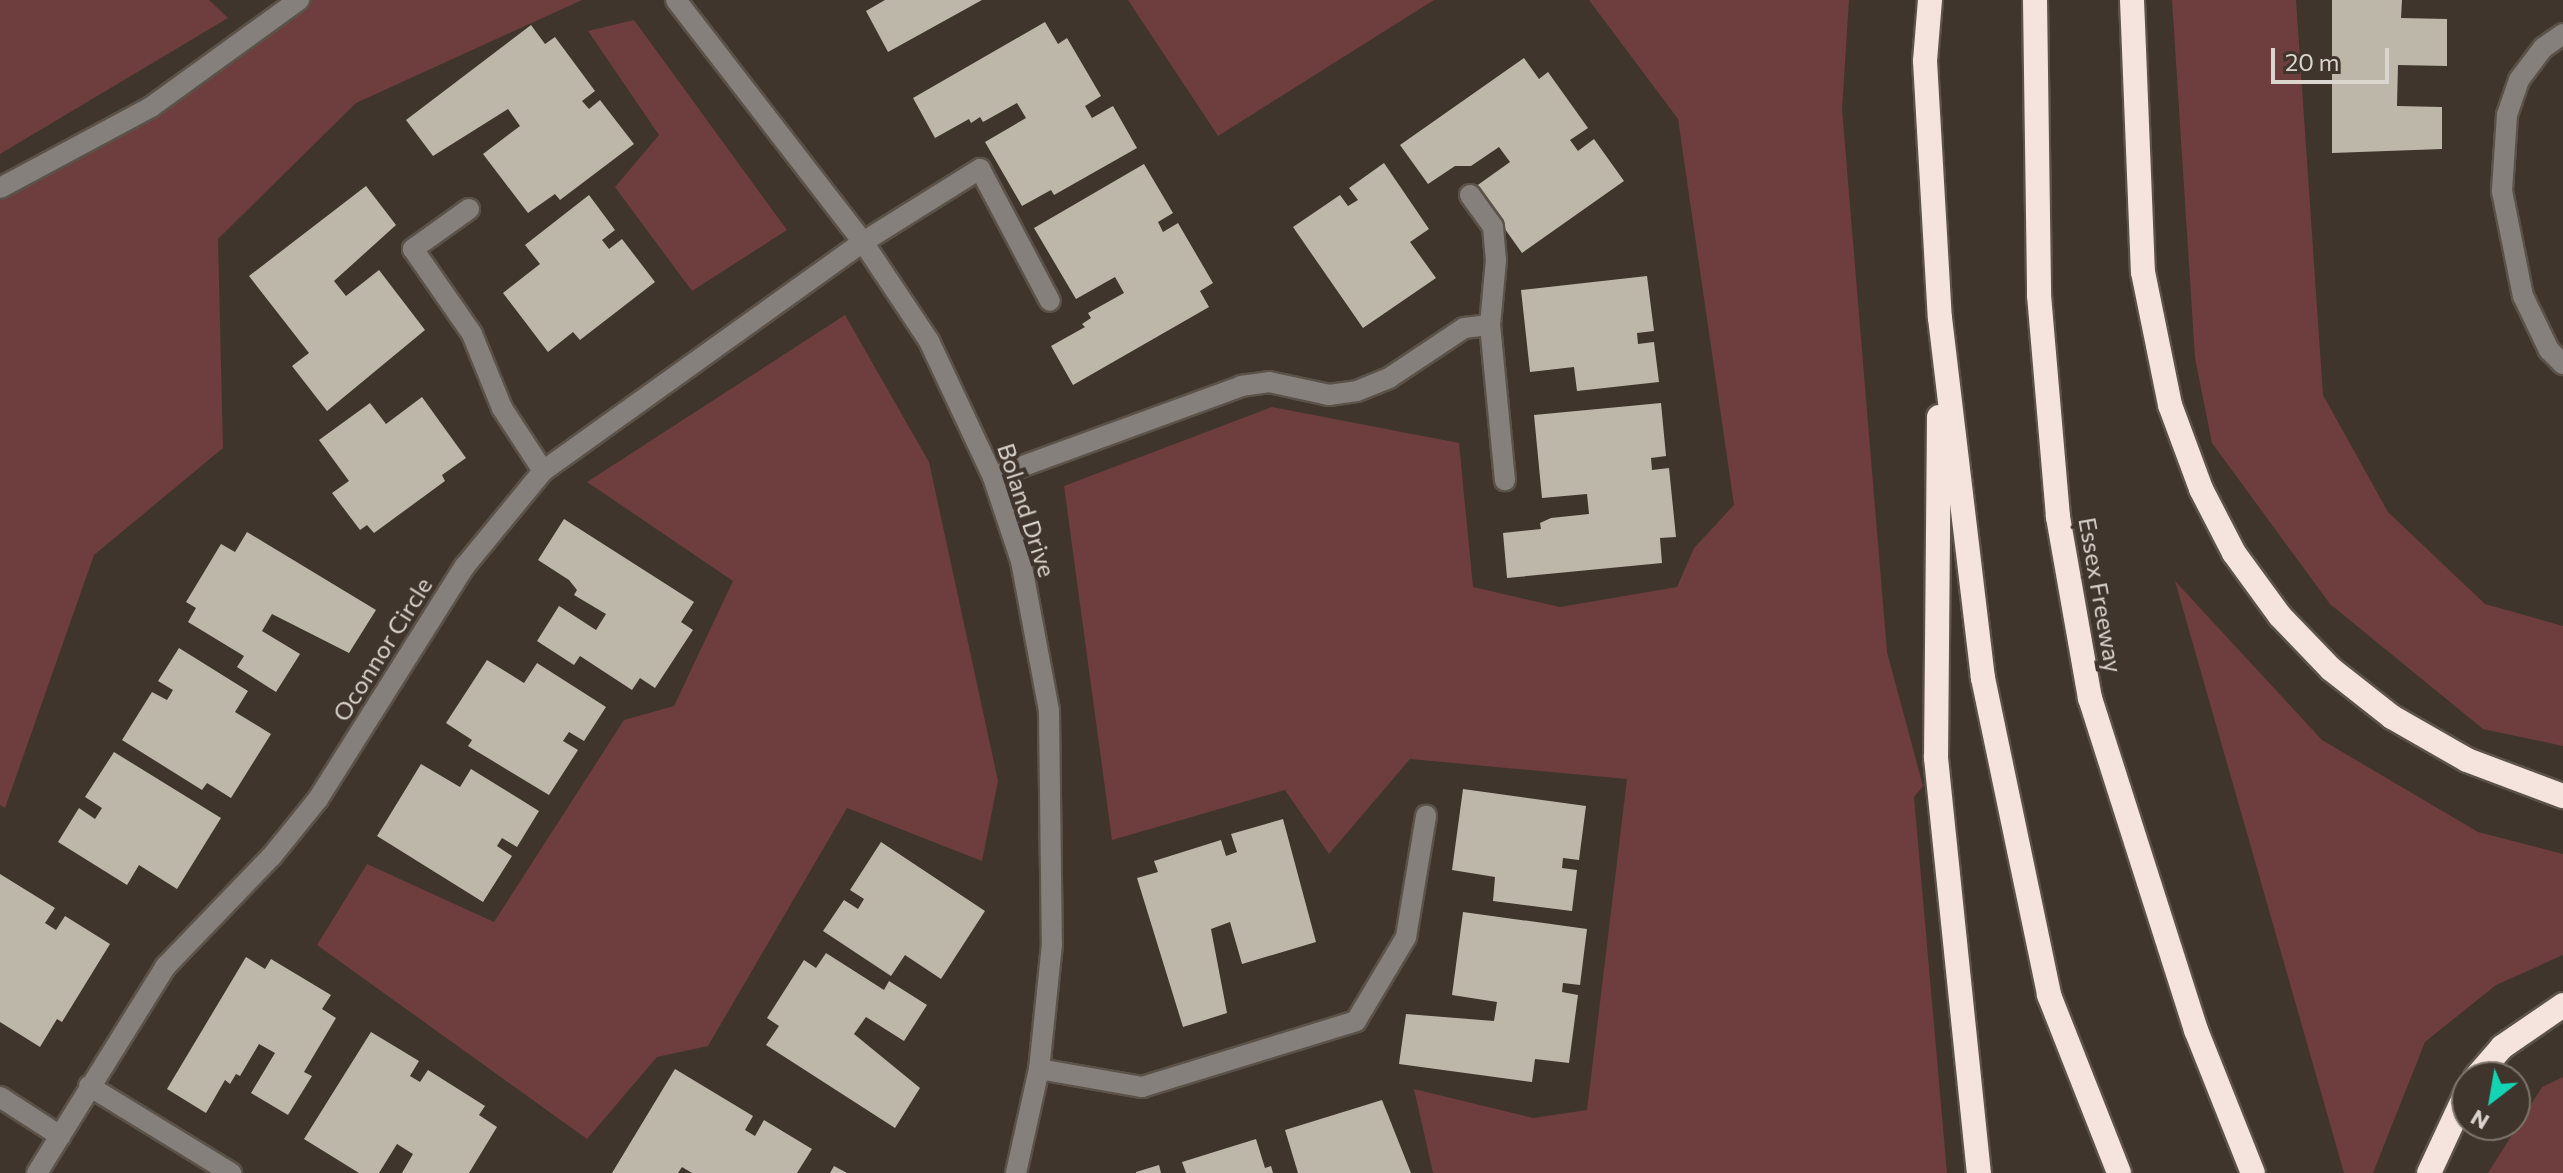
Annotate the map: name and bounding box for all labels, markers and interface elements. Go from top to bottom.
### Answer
scale bar [2275,32,2393,82]
text: 20 m [2285,47,2339,76]
street label: Boland Drive [992,440,1062,580]
street label: Essex Freeway [2073,515,2129,675]
street label: Oconnor Circle [326,572,438,726]
north arrow [2451,1061,2531,1141]
text: N [2465,1104,2493,1136]

